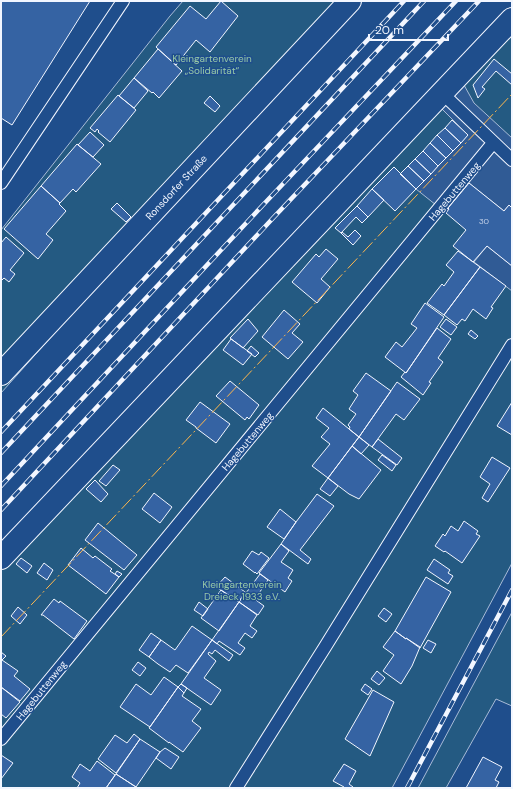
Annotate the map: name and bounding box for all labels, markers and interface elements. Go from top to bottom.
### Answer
scale bar [369,16,448,42]
text: 20 m [375,22,404,38]
park label: Kleingartenverein „Solidarität“ [172,52,252,77]
street label: Ronsdorfer Straße [143,152,210,223]
street label: Hagebuttenweg [426,159,483,223]
house number: 30 [479,216,490,226]
street label: Hagebuttenweg [219,409,276,473]
park label: Kleingartenverein Dreieck 1933 e.V. [202,578,282,603]
street label: Hagebuttenweg [13,657,70,723]

